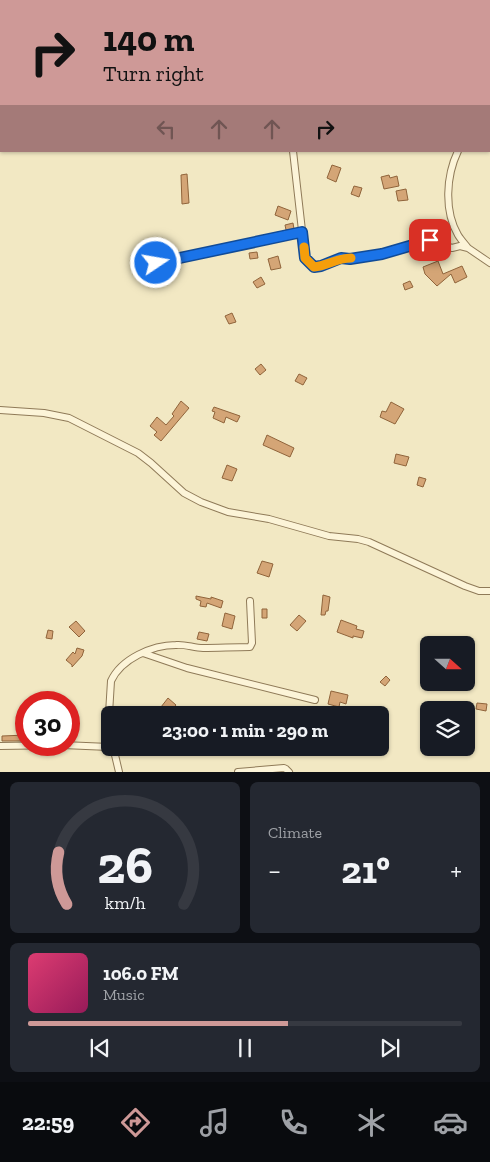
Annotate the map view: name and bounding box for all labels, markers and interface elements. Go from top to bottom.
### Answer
text: 140 m [103,18,194,60]
icon: right [20,20,85,85]
text: Turn right [103,60,204,87]
icon: left [152,115,180,143]
icon: ahead [205,115,233,143]
icon: ahead [258,115,286,143]
icon: right [311,115,339,143]
pin [409,219,451,261]
icon: arrive [416,226,444,254]
position arrow [129,236,181,288]
north arrow [420,636,475,691]
map controls [420,636,475,756]
speed limit sign: 30 [15,691,80,756]
button: layers [420,701,475,756]
text: 23:00 · 1 min · 290 m [162,719,328,742]
text: Climate [268,823,322,842]
text: 26 [97,834,153,896]
text: 21° [341,847,390,893]
text: − [268,854,281,887]
text: + [450,854,462,887]
text: km/h [105,892,145,914]
text: 106.0 FM [103,962,179,985]
text: Music [103,985,145,1004]
icon: previous [86,1034,114,1062]
icon: pause [231,1034,259,1062]
icon: next [376,1034,404,1062]
icon: directions [118,1105,153,1140]
icon: music [197,1105,232,1140]
icon: phone [276,1105,311,1140]
icon: climate [354,1105,389,1140]
icon: car [433,1105,468,1140]
text: 22:59 [22,1109,74,1136]

